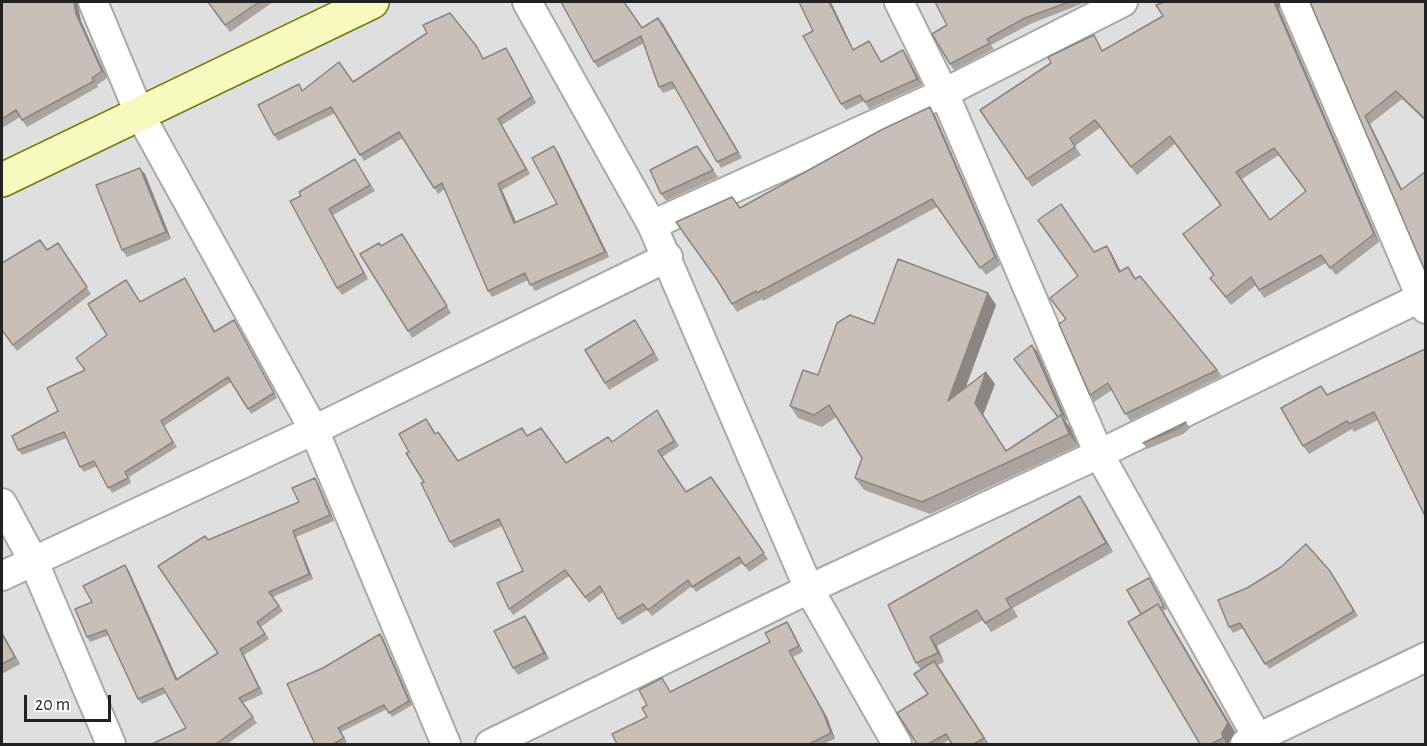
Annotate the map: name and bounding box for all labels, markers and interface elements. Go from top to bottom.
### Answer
scale bar [27,683,114,721]
text: 20 m [35,696,70,714]

